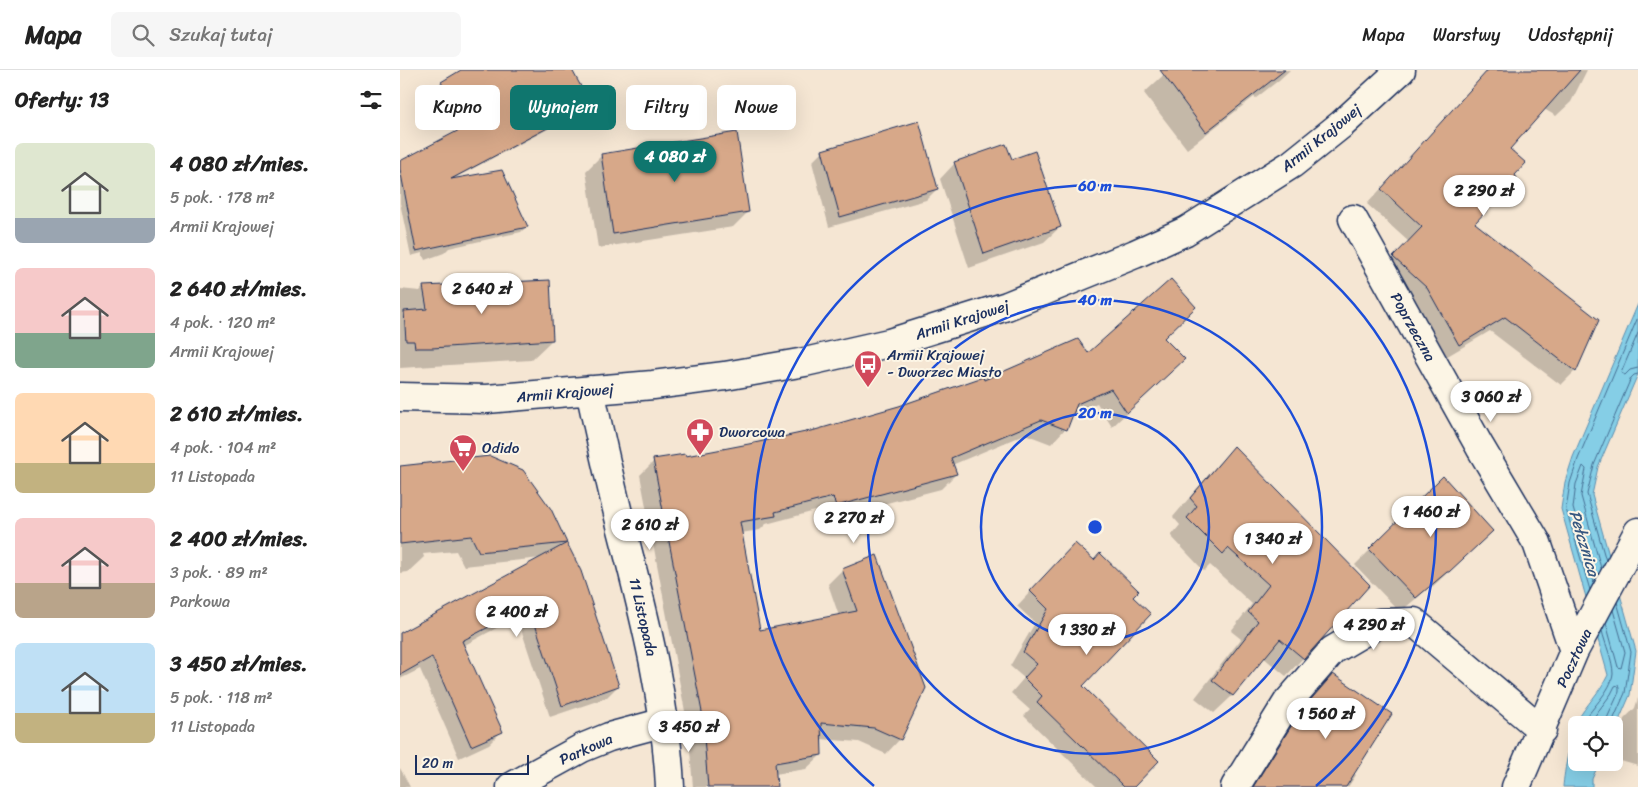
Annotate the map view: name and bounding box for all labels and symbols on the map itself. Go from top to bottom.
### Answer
street label: Armii Krajowej [1274,97,1368,179]
pin: 4 080 zł [623,140,727,183]
text: 60 m [1077,173,1112,199]
pin: 2 290 zł [1432,174,1536,217]
pin: 2 640 zł [430,272,534,315]
text: 40 m [1077,287,1113,313]
street label: Poprzeczna [1383,287,1443,367]
street label: Armii Krajowej [911,292,1013,348]
place label: Armii Krajowej - Dworzec Miasto [886,342,1002,385]
bus stop icon: Armii Krajowej - Dworzec Miasto [853,349,883,388]
street label: Armii Krajowej [514,376,615,410]
pin: 3 060 zł [1439,380,1543,423]
text: 20 m [1077,400,1112,426]
pharmacy icon: Dworcowa [685,417,715,456]
place label: Dworcowa [719,419,786,445]
supermarket icon: Odido [448,433,478,472]
place label: Odido [482,435,520,461]
pin: 1 460 zł [1379,496,1483,538]
pin: 2 270 zł [802,502,906,544]
water label: Pełcznica [1561,506,1609,582]
pin: 2 610 zł [598,508,702,551]
centre of rings [1086,518,1104,536]
pin: 1 340 zł [1221,522,1325,565]
street label: 11 Listopada [621,575,665,659]
pin: 2 400 zł [465,596,569,638]
pin: 4 290 zł [1322,608,1426,651]
pin: 1 330 zł [1035,614,1139,656]
street label: Pocztowa [1549,624,1599,692]
pin: 1 560 zł [1274,698,1378,740]
pin: 3 450 zł [637,710,741,753]
street label: Parkowa [555,725,617,772]
scale bar [415,752,529,775]

